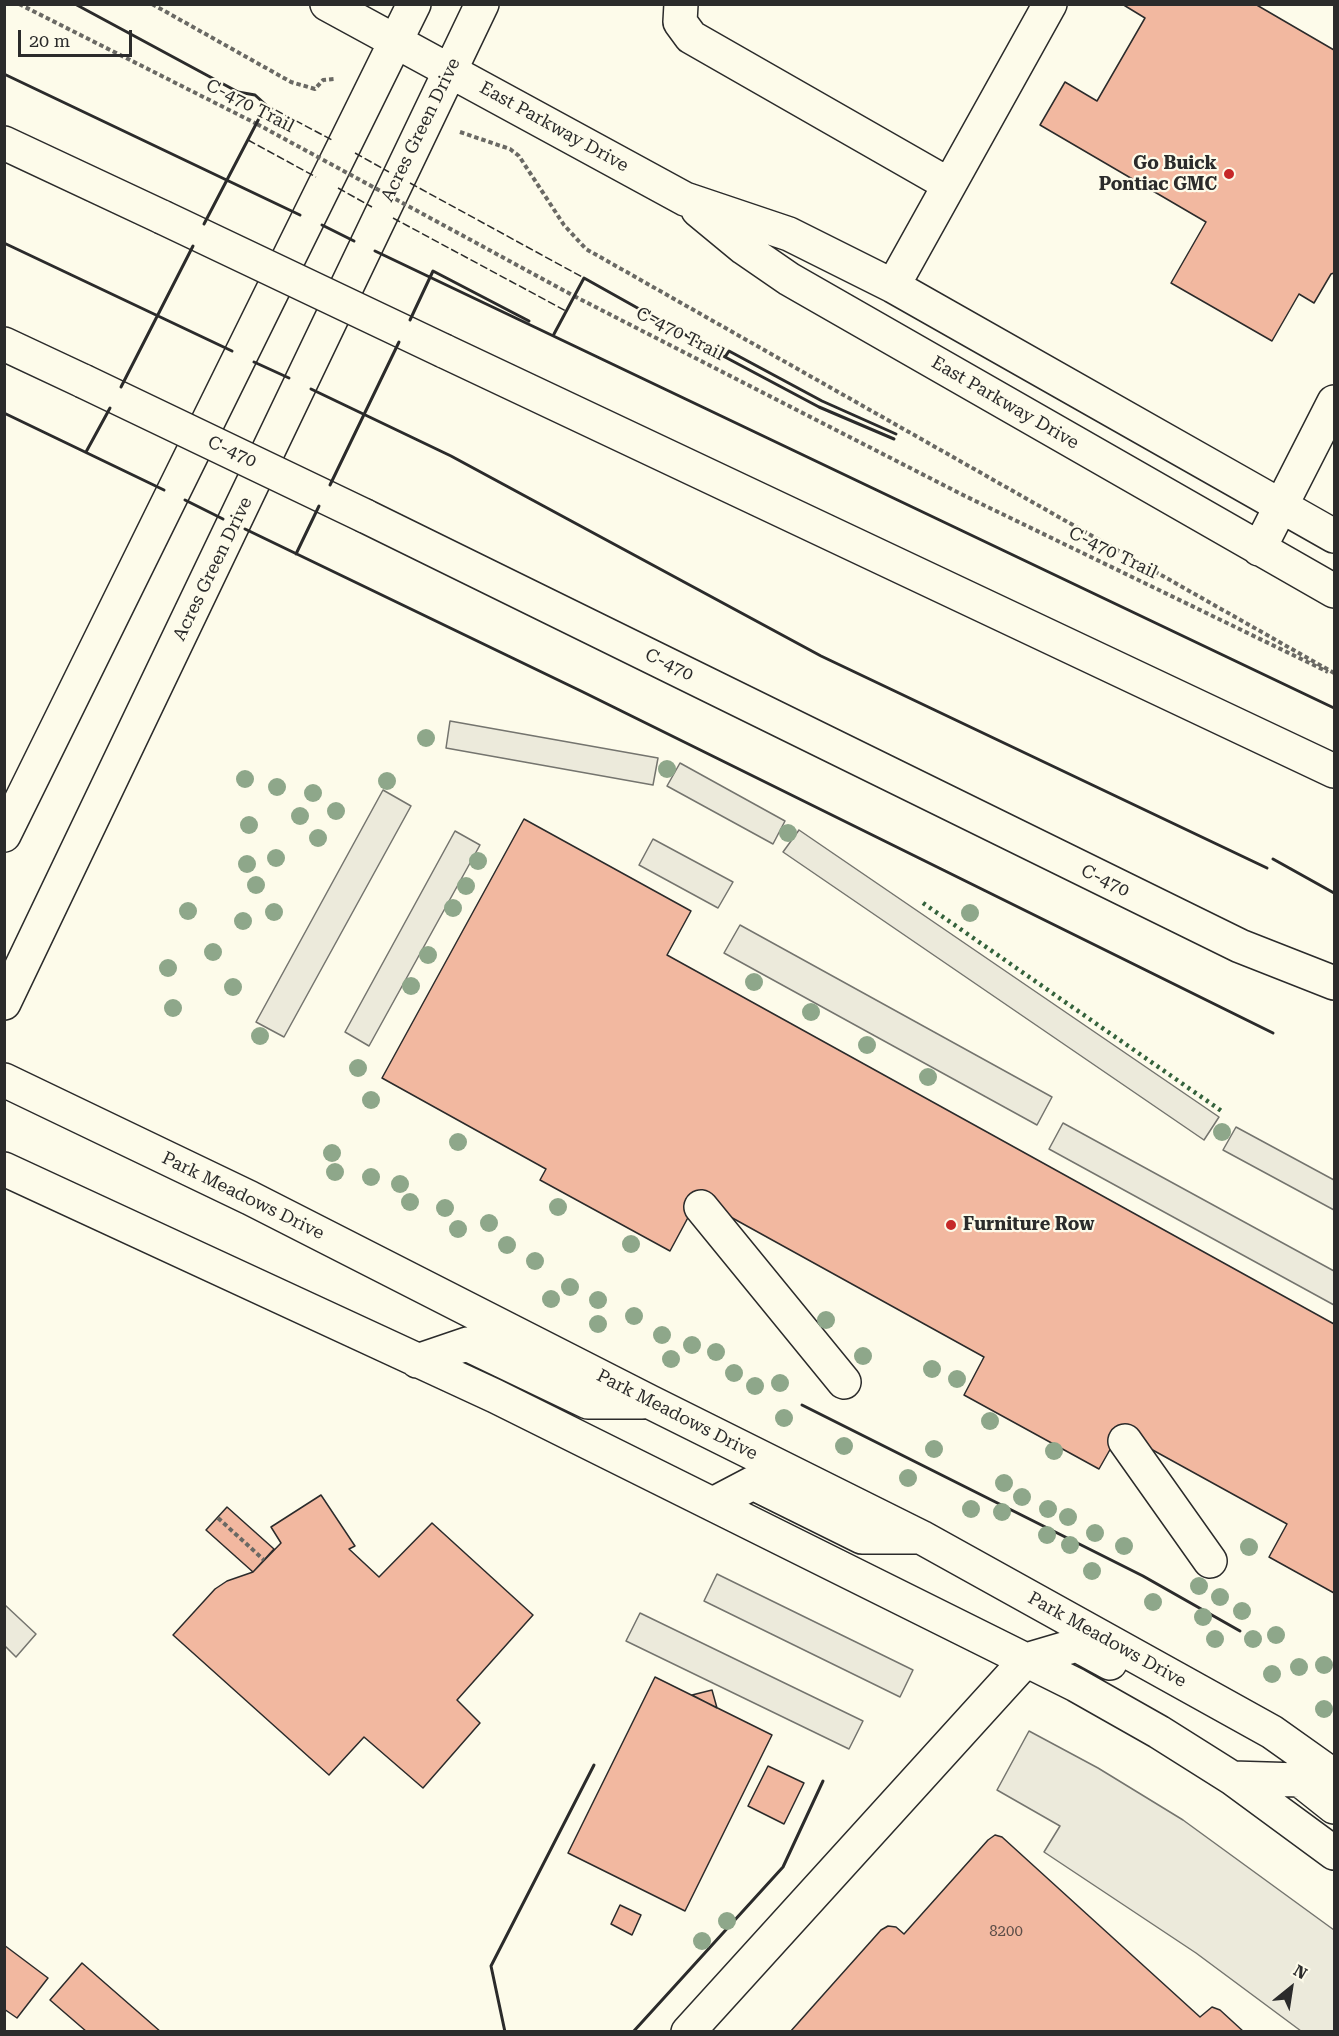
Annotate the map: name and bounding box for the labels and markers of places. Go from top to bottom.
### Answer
place label: Go Buick Pontiac GMC [1099,153,1217,195]
marker: Go Buick Pontiac GMC [1222,167,1236,181]
place label: Furniture Row [963,1214,1095,1236]
marker: Furniture Row [944,1218,958,1232]

